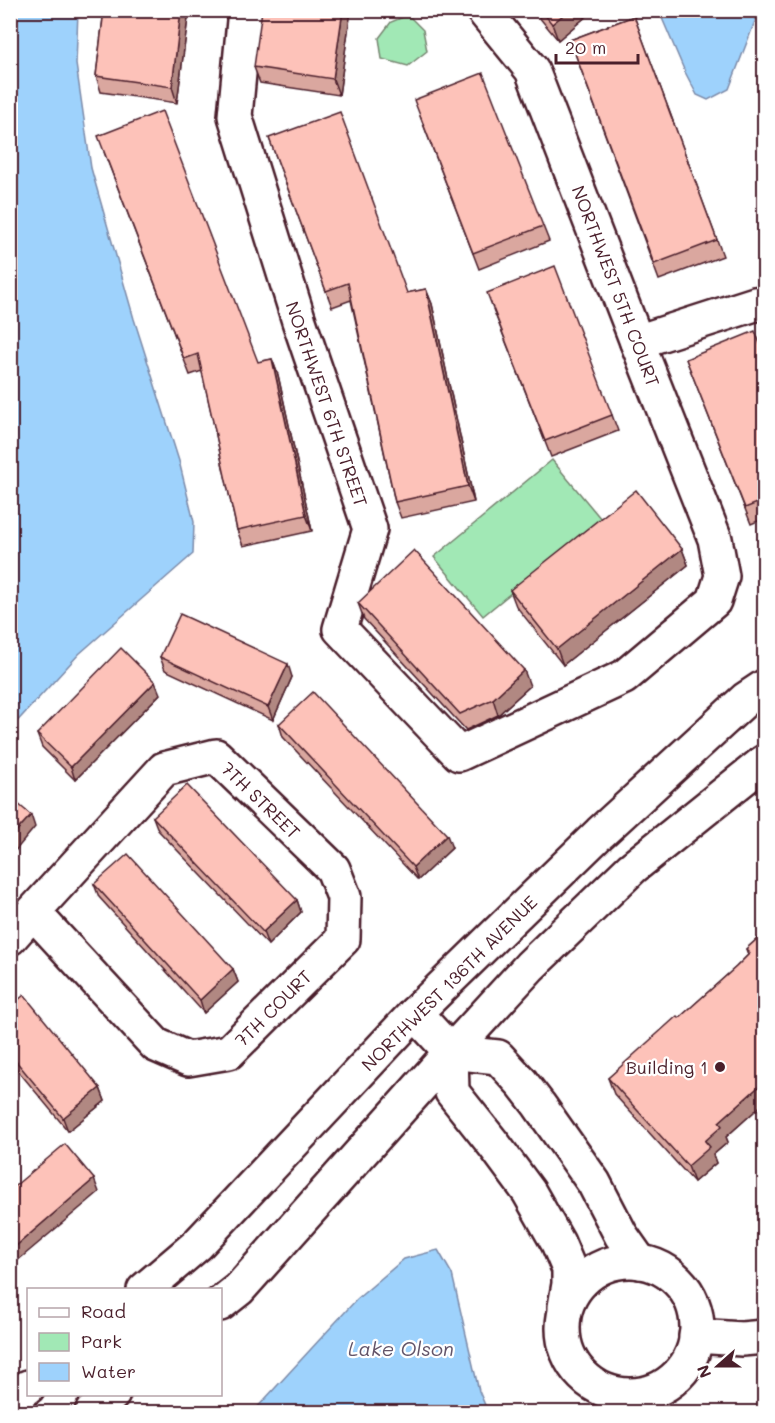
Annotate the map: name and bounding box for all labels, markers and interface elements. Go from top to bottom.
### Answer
scale bar [556,27,638,65]
text: 20 m [565,35,606,59]
street label: NORTHWEST 5TH COURT [566,182,666,390]
street label: NORTHWEST 6TH STREET [281,298,373,510]
street label: 7TH STREET [216,756,306,844]
street label: NORTHWEST 136TH AVENUE [356,890,542,1076]
street label: 7TH COURT [229,964,317,1052]
place label: Building 1 [626,1055,708,1079]
marker: Building 1 [713,1060,727,1074]
legend [27,1288,222,1396]
text: Road [81,1299,126,1323]
text: Park [81,1329,122,1353]
water label: Lake Olson [348,1335,454,1361]
north arrow [688,1336,748,1396]
text: Water [81,1359,136,1383]
text: N [692,1362,716,1381]

